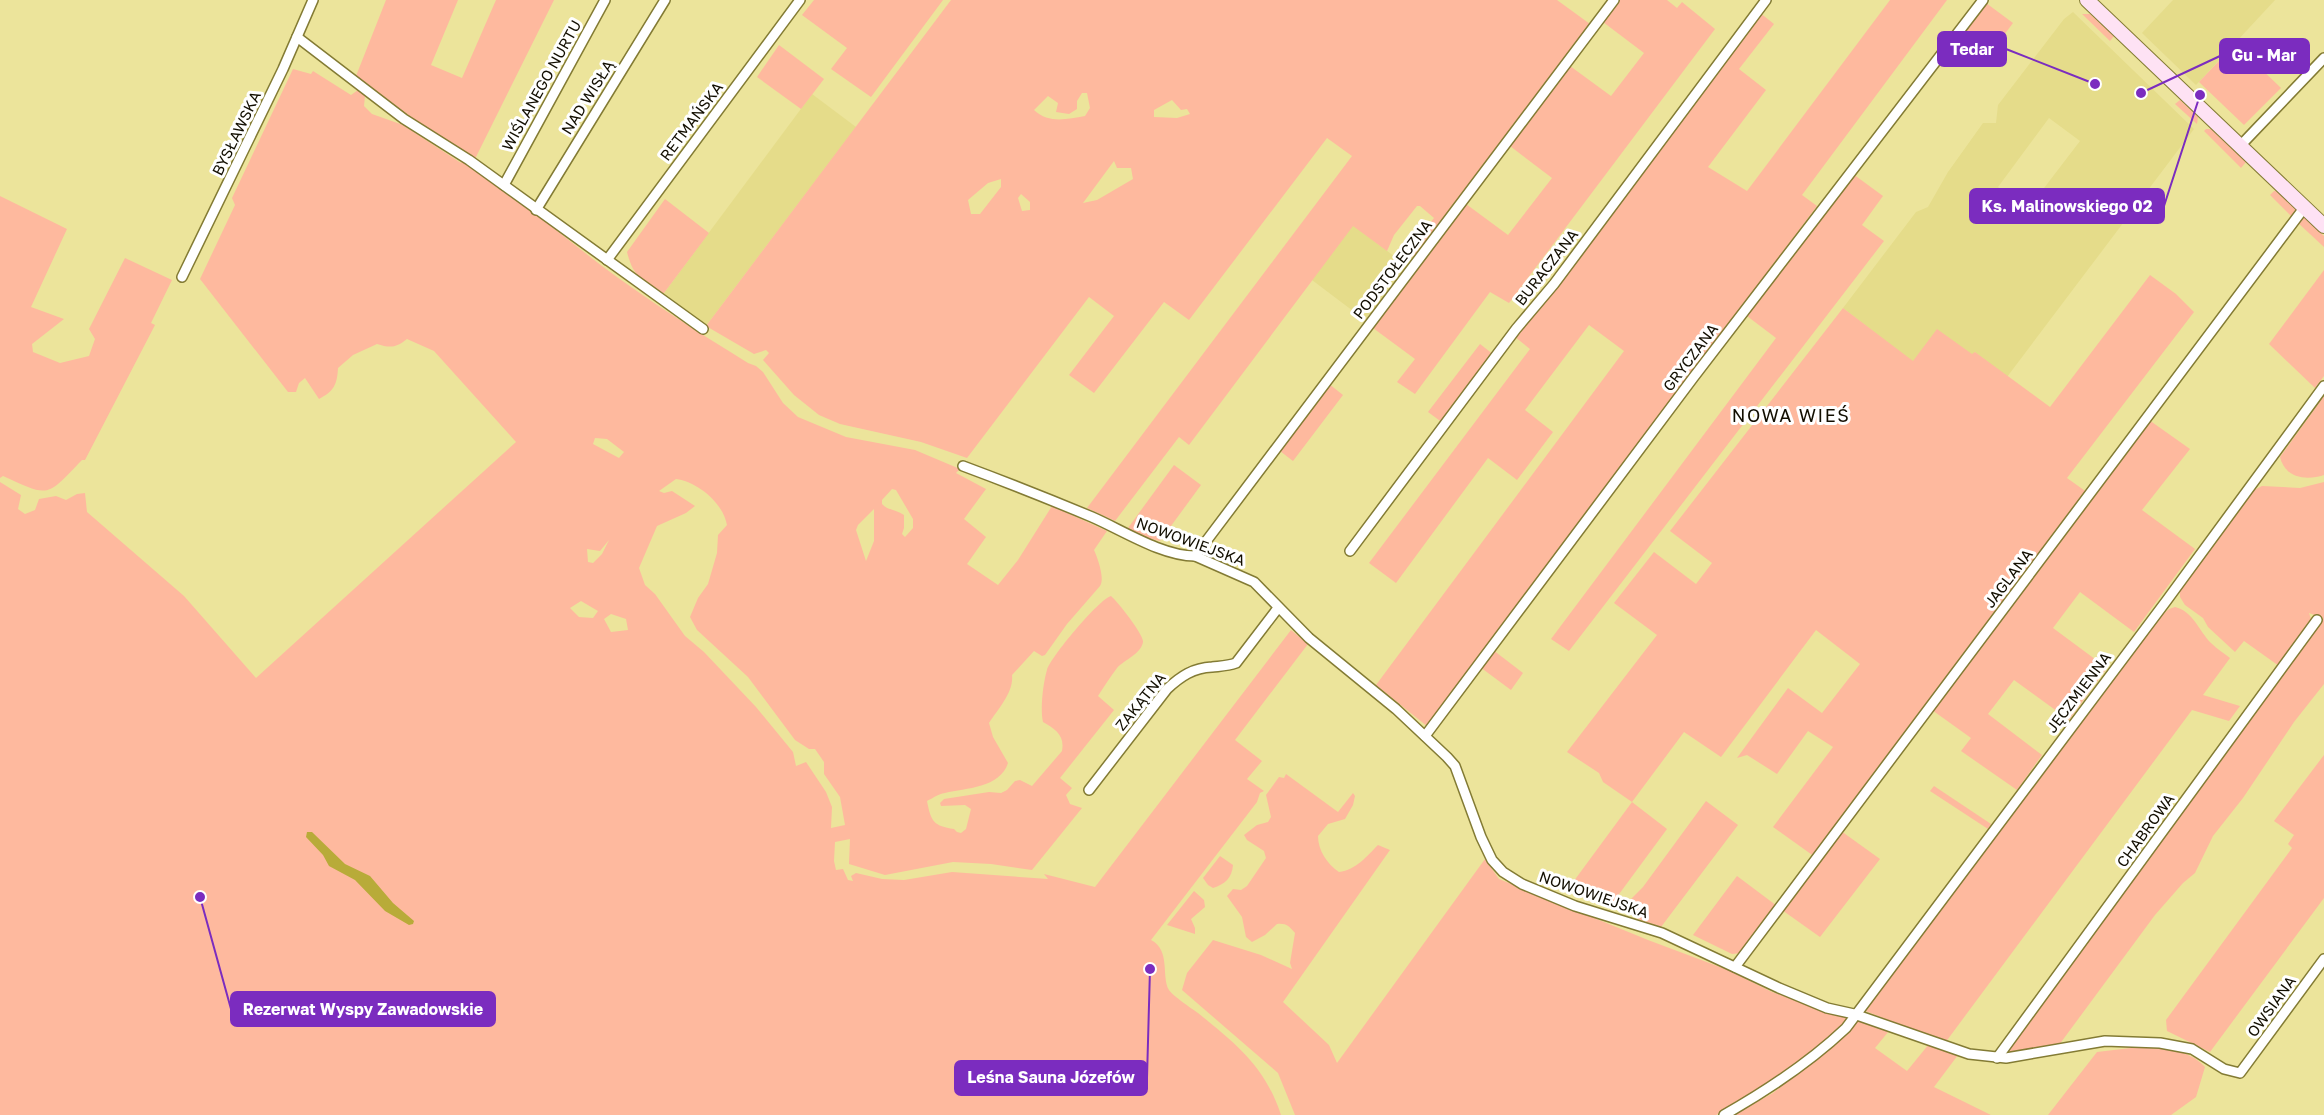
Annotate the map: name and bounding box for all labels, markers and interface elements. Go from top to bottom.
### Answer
street label: WIŚLANEGO NURTU [498,17,584,153]
callout: Tedar [1938,32,2006,66]
text: Tedar [1950,39,1994,59]
callout: Gu - Mar [2220,39,2309,73]
text: Gu - Mar [2231,45,2297,65]
street label: NAD WISŁĄ [557,57,617,137]
street label: RETMAŃSKA [656,78,726,164]
street label: BYSŁAWSKA [208,88,264,178]
callout: Ks. Malinowskiego 02 [1970,189,2164,223]
text: Ks. Malinowskiego 02 [1982,196,2153,216]
street label: PODSTOŁECZNA [1349,216,1435,322]
street label: BURACZANA [1511,225,1581,309]
street label: GRYCZANA [1659,320,1721,394]
district label: NOWA WIEŚ [1732,404,1850,426]
street label: NOWOWIEJSKA [1134,513,1248,569]
street label: JAGLANA [1980,545,2036,611]
street label: JĘCZMIENNA [2042,648,2114,736]
street label: ZAKĄTNA [1111,668,1169,734]
street label: CHABROWA [2112,790,2178,870]
street label: NOWOWIEJSKA [1537,867,1651,921]
street label: OWSIANA [2243,972,2299,1040]
callout: Rezerwat Wyspy Zawadowskie [231,992,495,1026]
text: Rezerwat Wyspy Zawadowskie [243,999,483,1019]
callout: Leśna Sauna Józefów [955,1061,1147,1095]
text: Leśna Sauna Józefów [967,1067,1136,1087]

